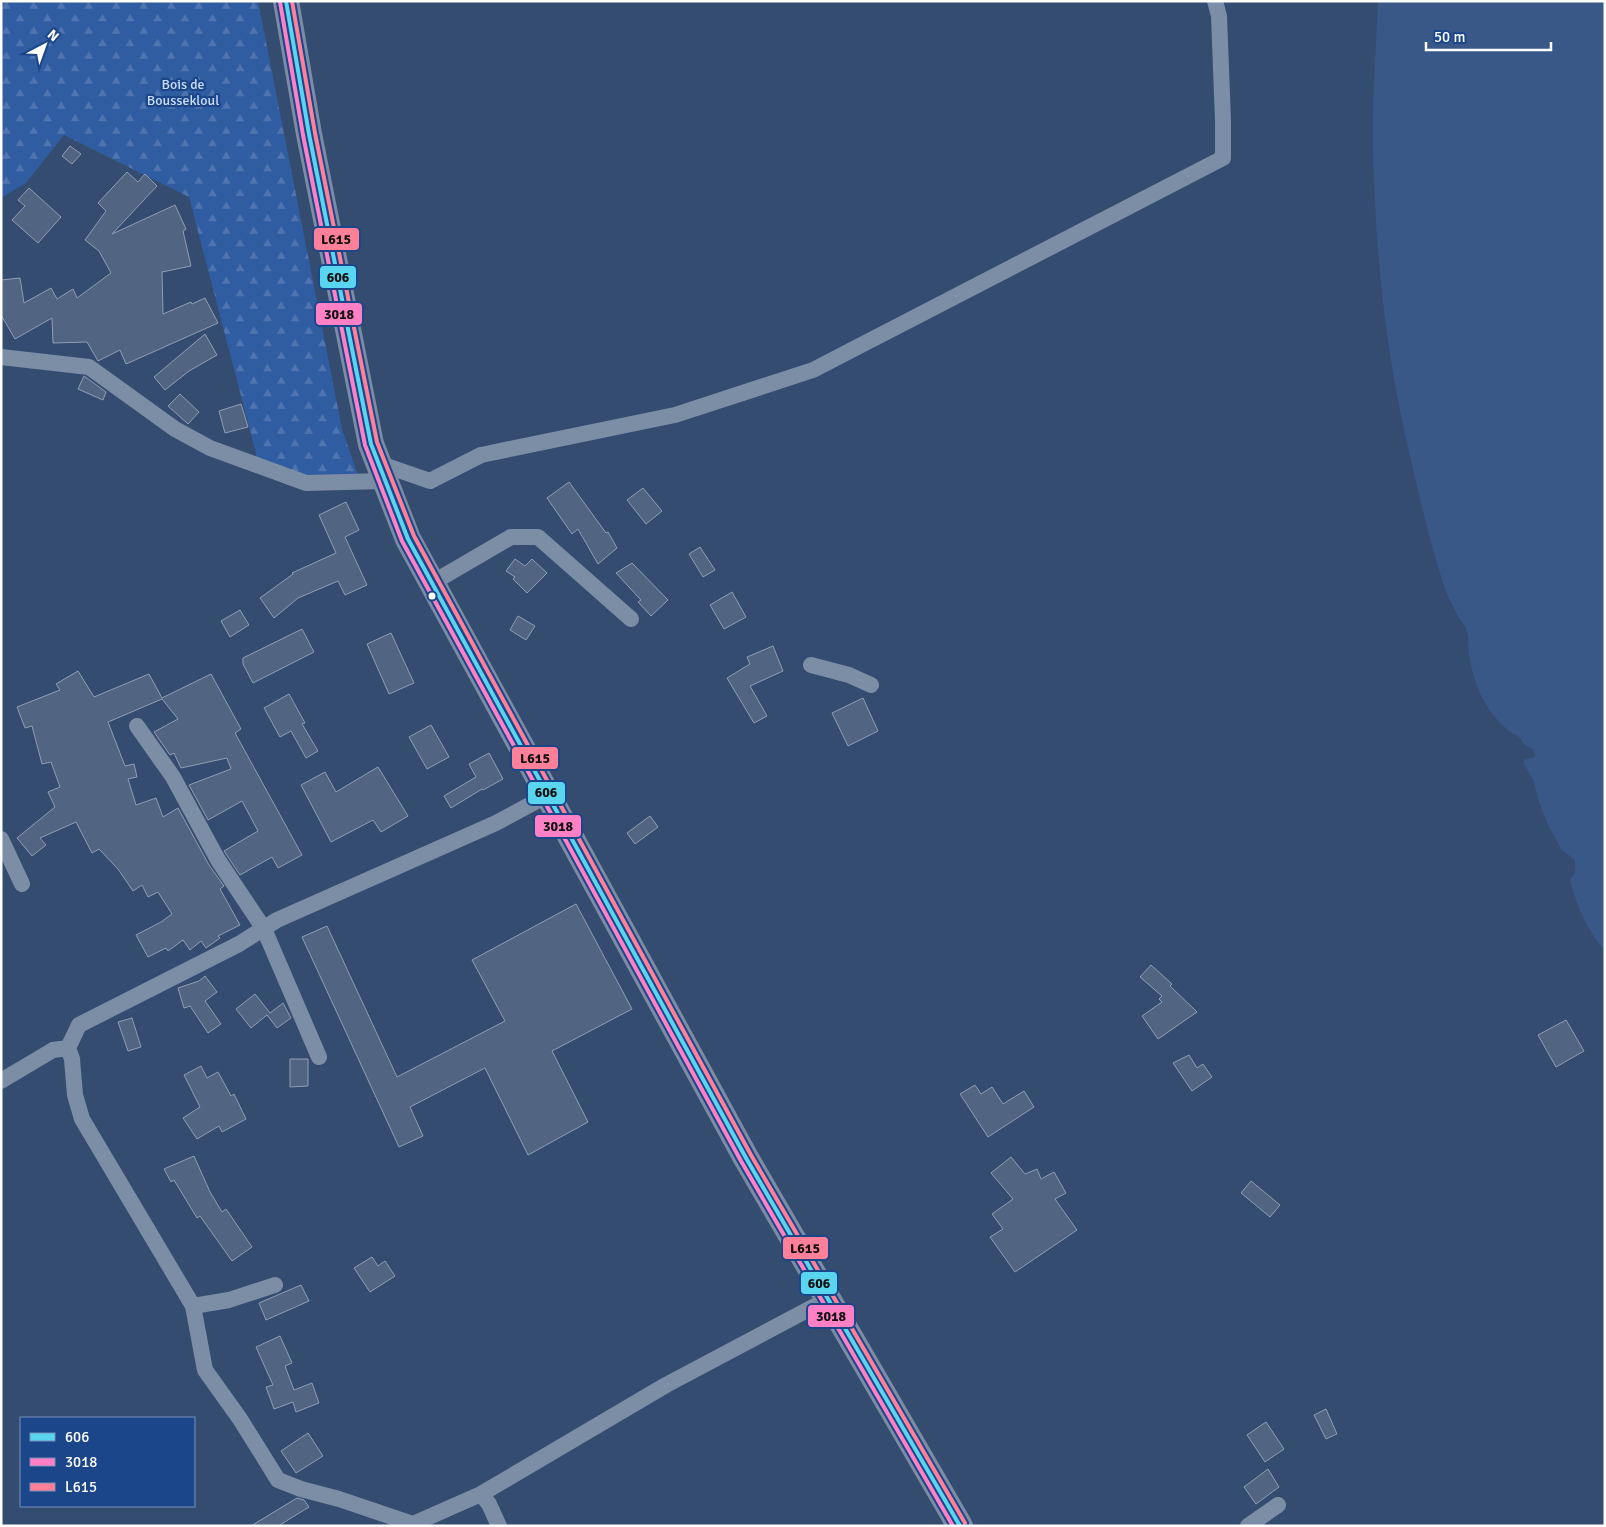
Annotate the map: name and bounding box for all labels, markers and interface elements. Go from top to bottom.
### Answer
north arrow [20,20,70,70]
scale bar [1426,20,1551,52]
text: N [44,26,62,45]
text: 50 m [1434,28,1465,46]
park label: Bois de Boussekloul [147,76,219,109]
line badge: L615 [313,227,360,251]
text: L615 [321,231,351,248]
line badge: 606 [319,265,357,289]
text: 606 [327,269,350,286]
line badge: 3018 [315,302,363,326]
text: 3018 [324,306,355,323]
unlabelled marker [427,591,437,601]
line badge: L615 [511,746,559,770]
text: L615 [520,750,550,767]
line badge: 606 [527,781,566,805]
text: 606 [535,784,558,801]
line badge: 3018 [534,814,582,838]
text: 3018 [543,818,574,835]
line badge: L615 [782,1236,829,1260]
text: L615 [790,1240,820,1257]
line badge: 606 [800,1271,838,1295]
text: 606 [808,1275,831,1292]
line badge: 3018 [807,1304,855,1328]
text: 3018 [816,1308,847,1325]
legend [20,1417,195,1507]
text: 606 [65,1428,89,1446]
text: 3018 [65,1453,97,1471]
text: L615 [65,1478,97,1496]

